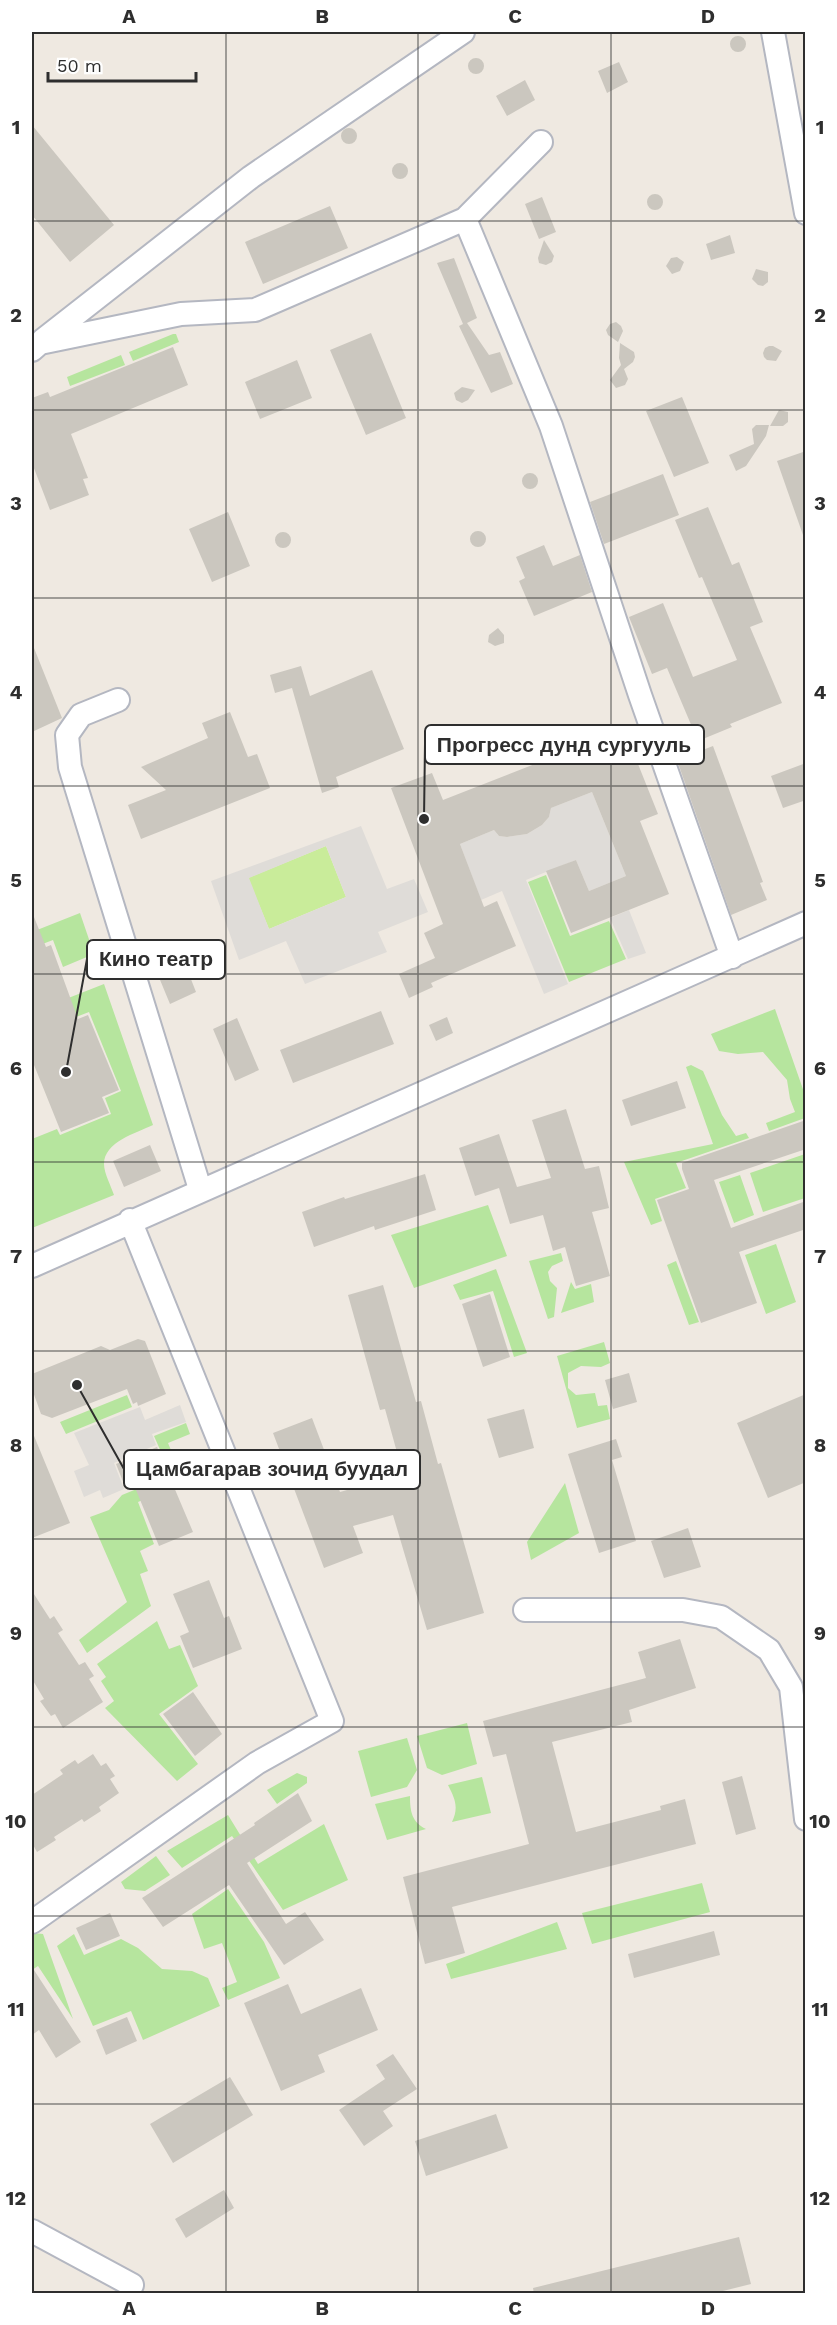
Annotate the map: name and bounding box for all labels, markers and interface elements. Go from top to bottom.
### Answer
text: A [122,4,136,28]
text: B [315,4,329,28]
text: C [508,4,522,28]
text: D [701,4,715,28]
scale bar [48,45,196,83]
text: 50 m [57,55,102,76]
text: 1 [12,115,20,139]
text: 1 [816,115,824,139]
text: 2 [10,303,22,327]
text: 2 [814,303,826,327]
text: 3 [10,491,22,515]
text: 3 [814,491,826,515]
text: 4 [10,680,23,704]
text: 4 [814,680,827,704]
callout: Прогресс дунд сургууль [425,725,704,764]
text: Прогресс дунд сургууль [437,732,691,757]
text: 5 [10,868,22,892]
text: 5 [814,868,826,892]
callout: Кино театр [87,940,225,979]
text: Кино театр [99,946,213,971]
text: 6 [10,1056,22,1080]
text: 6 [814,1056,826,1080]
text: 7 [10,1244,22,1268]
text: 7 [814,1244,826,1268]
text: 8 [10,1433,22,1457]
text: 8 [814,1433,826,1457]
callout: Цамбагарав зочид буудал [124,1450,420,1489]
text: Цамбагарав зочид буудал [136,1456,408,1481]
text: 9 [10,1621,22,1645]
text: 9 [814,1621,826,1645]
text: 10 [5,1809,27,1833]
text: 10 [809,1809,831,1833]
text: 11 [7,1997,25,2021]
text: 11 [811,1997,829,2021]
text: 12 [6,2186,26,2210]
text: 12 [810,2186,830,2210]
text: A [122,2296,136,2320]
text: B [315,2296,329,2320]
text: C [508,2296,522,2320]
text: D [701,2296,715,2320]

